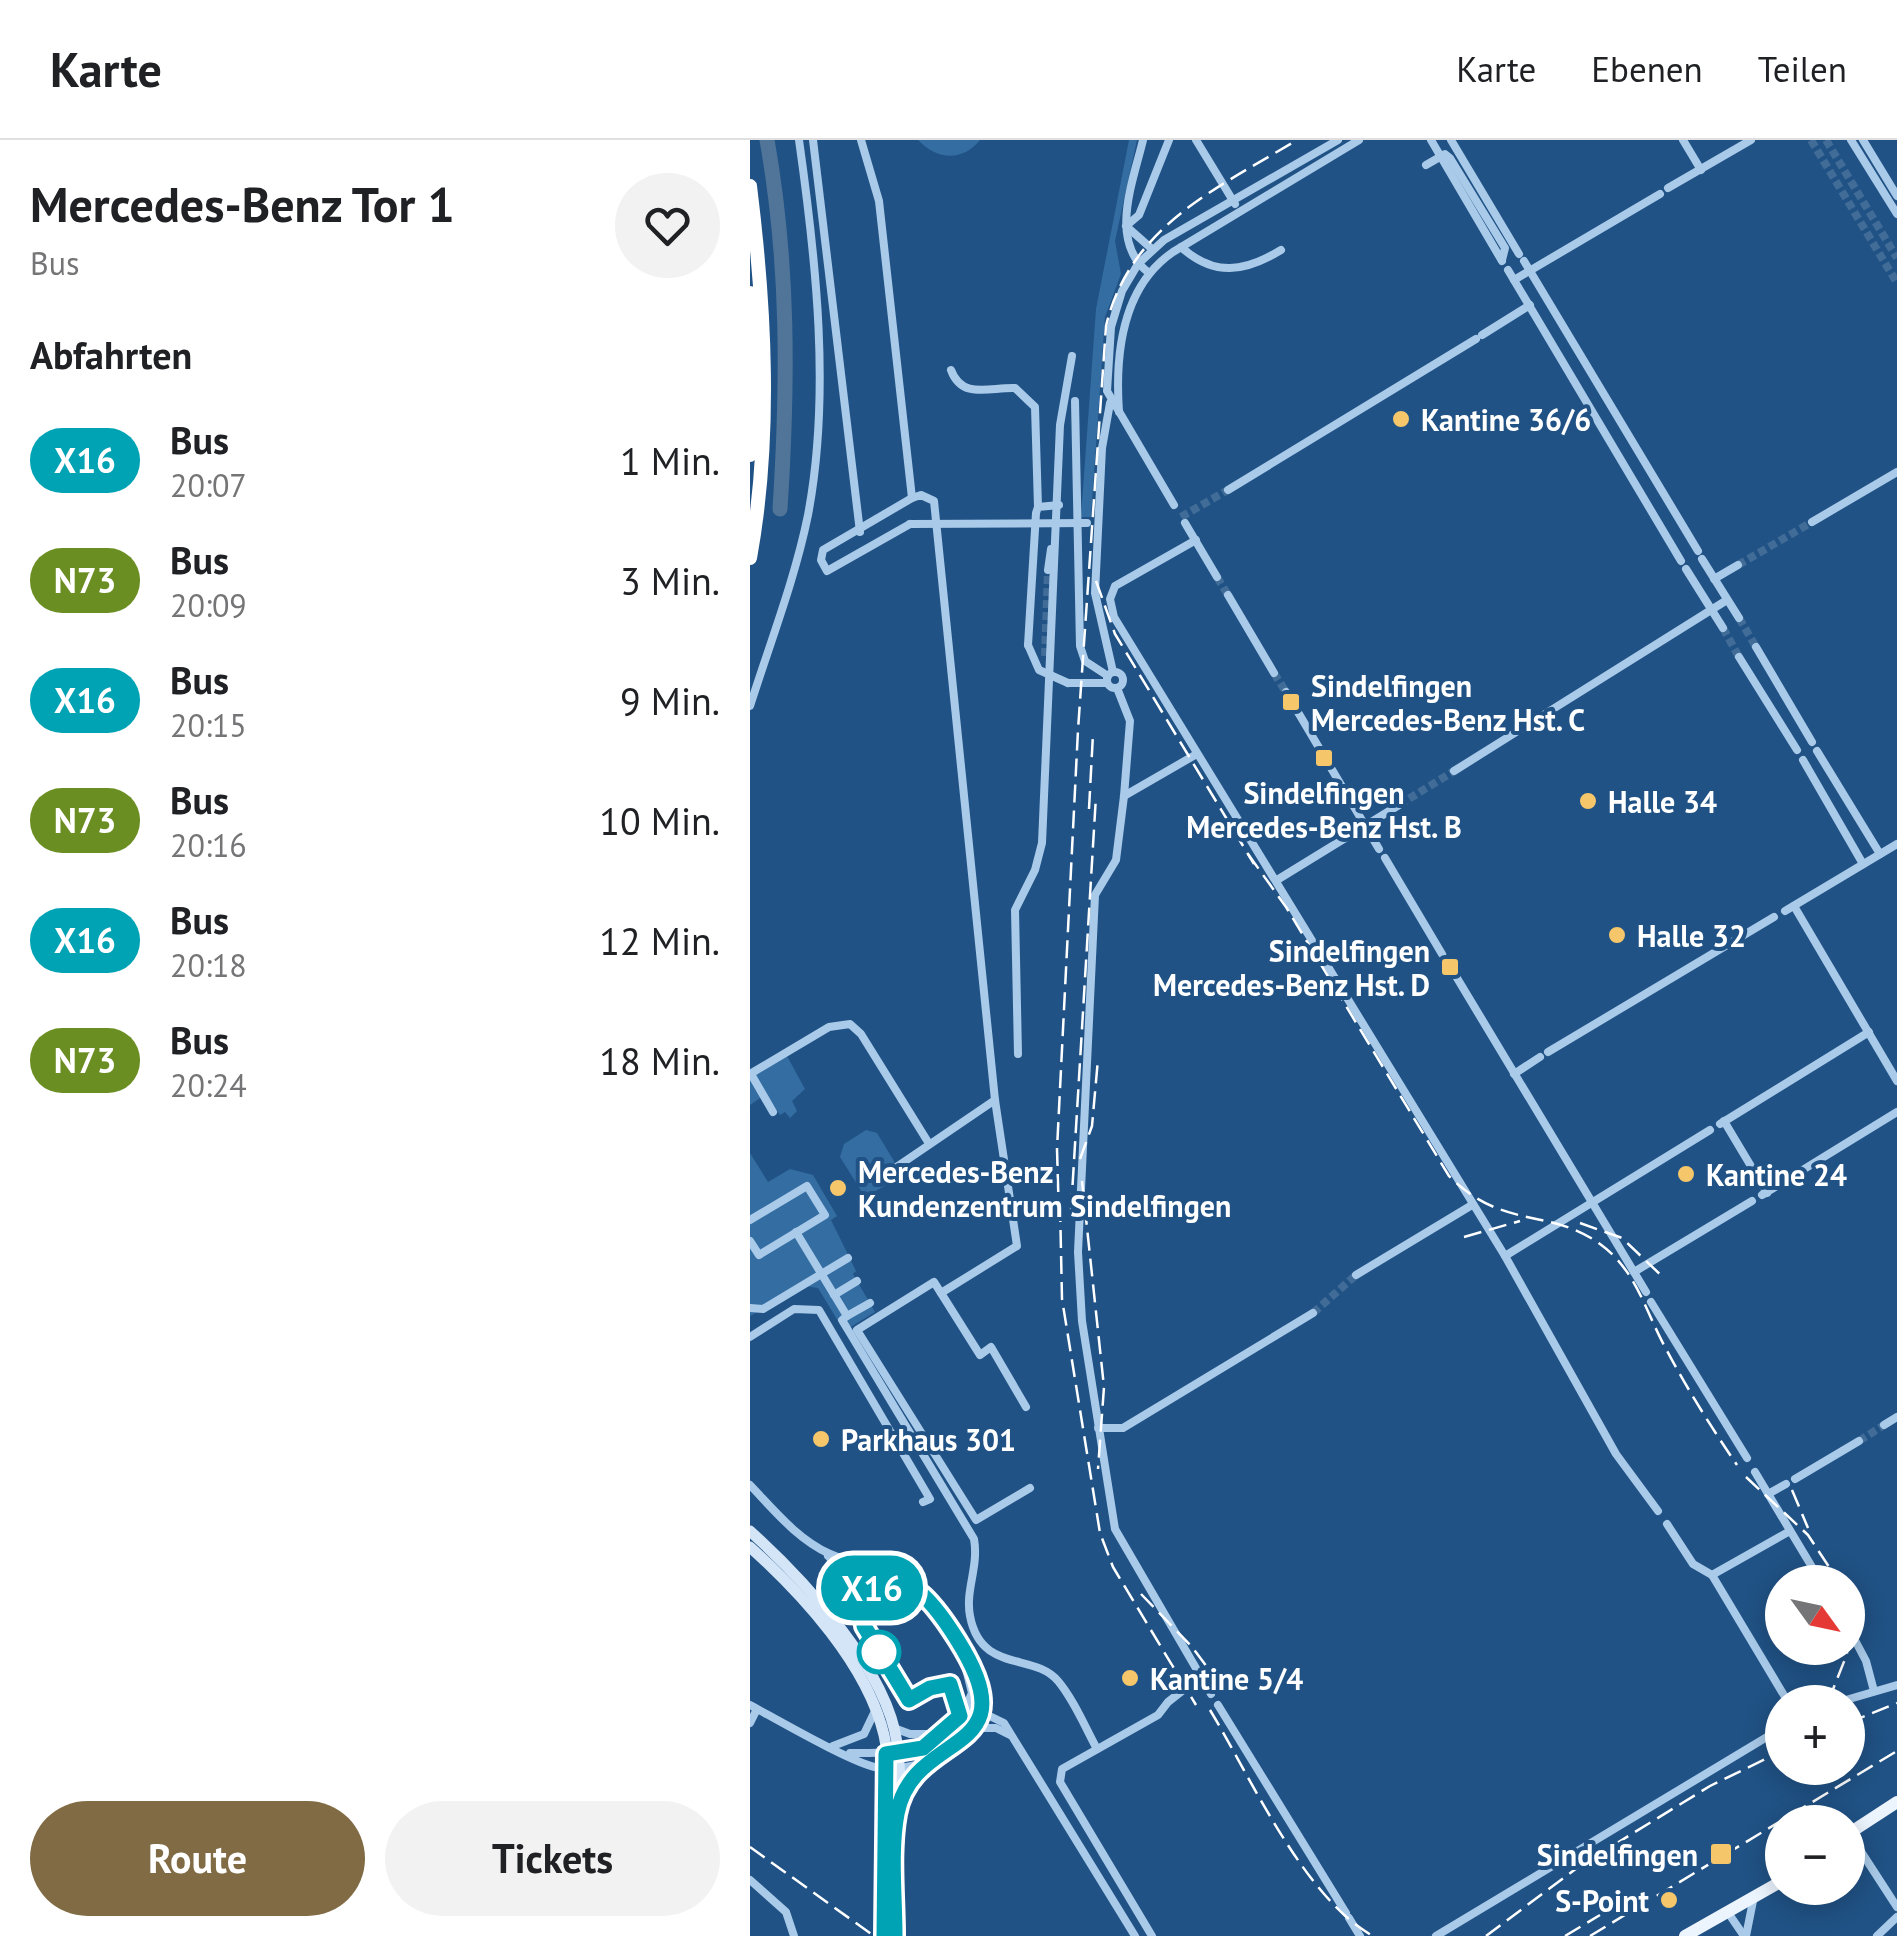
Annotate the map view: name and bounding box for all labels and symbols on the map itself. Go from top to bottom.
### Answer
place label: Kantine 36/6 [1421,400,1591,439]
marker: Kantine 36/6 [1390,408,1412,430]
place label: Sindelfingen Mercedes-Benz Hst. C [1311,666,1585,739]
marker: Sindelfingen Mercedes-Benz Hst. C [1280,691,1302,713]
marker: Sindelfingen Mercedes-Benz Hst. B [1313,747,1335,769]
place label: Sindelfingen Mercedes-Benz Hst. B [1186,773,1462,846]
place label: Halle 34 [1608,782,1717,821]
marker: Halle 34 [1577,790,1599,812]
place label: Halle 32 [1637,916,1746,955]
marker: Halle 32 [1606,924,1628,946]
place label: Sindelfingen Mercedes-Benz Hst. D [1153,931,1430,1004]
marker: Sindelfingen Mercedes-Benz Hst. D [1439,956,1461,978]
place label: Mercedes-Benz Kundenzentrum Sindelfingen [858,1152,1231,1225]
place label: Kantine 24 [1706,1155,1847,1194]
marker: Kantine 24 [1675,1163,1697,1185]
marker: Mercedes-Benz Kundenzentrum Sindelfingen [827,1177,849,1199]
place label: Parkhaus 301 [841,1420,1016,1459]
marker: Parkhaus 301 [810,1428,832,1450]
line badge: X16 [814,1556,930,1620]
north arrow [1765,1565,1865,1665]
unlabelled marker [858,1631,900,1673]
place label: Kantine 5/4 [1150,1659,1303,1698]
marker: Kantine 5/4 [1119,1667,1141,1689]
place label: Sindelfingen [1537,1835,1698,1874]
marker: Sindelfingen [1708,1841,1734,1867]
place label: S-Point [1555,1881,1650,1920]
marker: S-Point [1658,1889,1680,1911]

